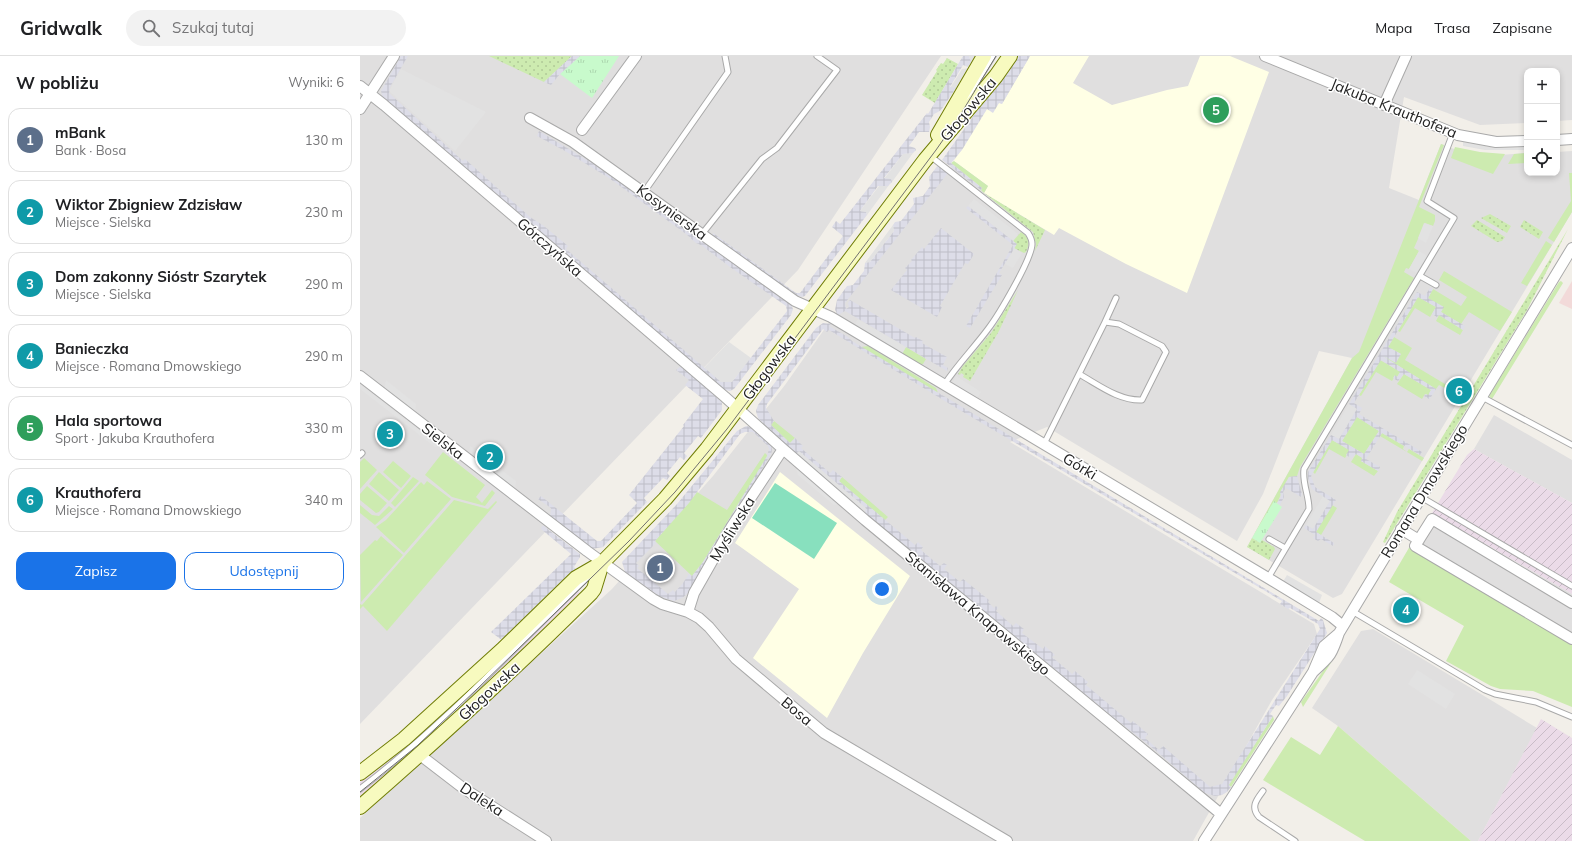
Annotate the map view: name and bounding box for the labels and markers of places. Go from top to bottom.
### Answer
pin: 5 [1203,95,1229,125]
pin: 6 [1446,376,1472,406]
pin: 3 [377,419,403,449]
pin: 2 [477,442,503,472]
pin: 1 [647,553,673,583]
pin: 4 [1393,595,1419,625]

